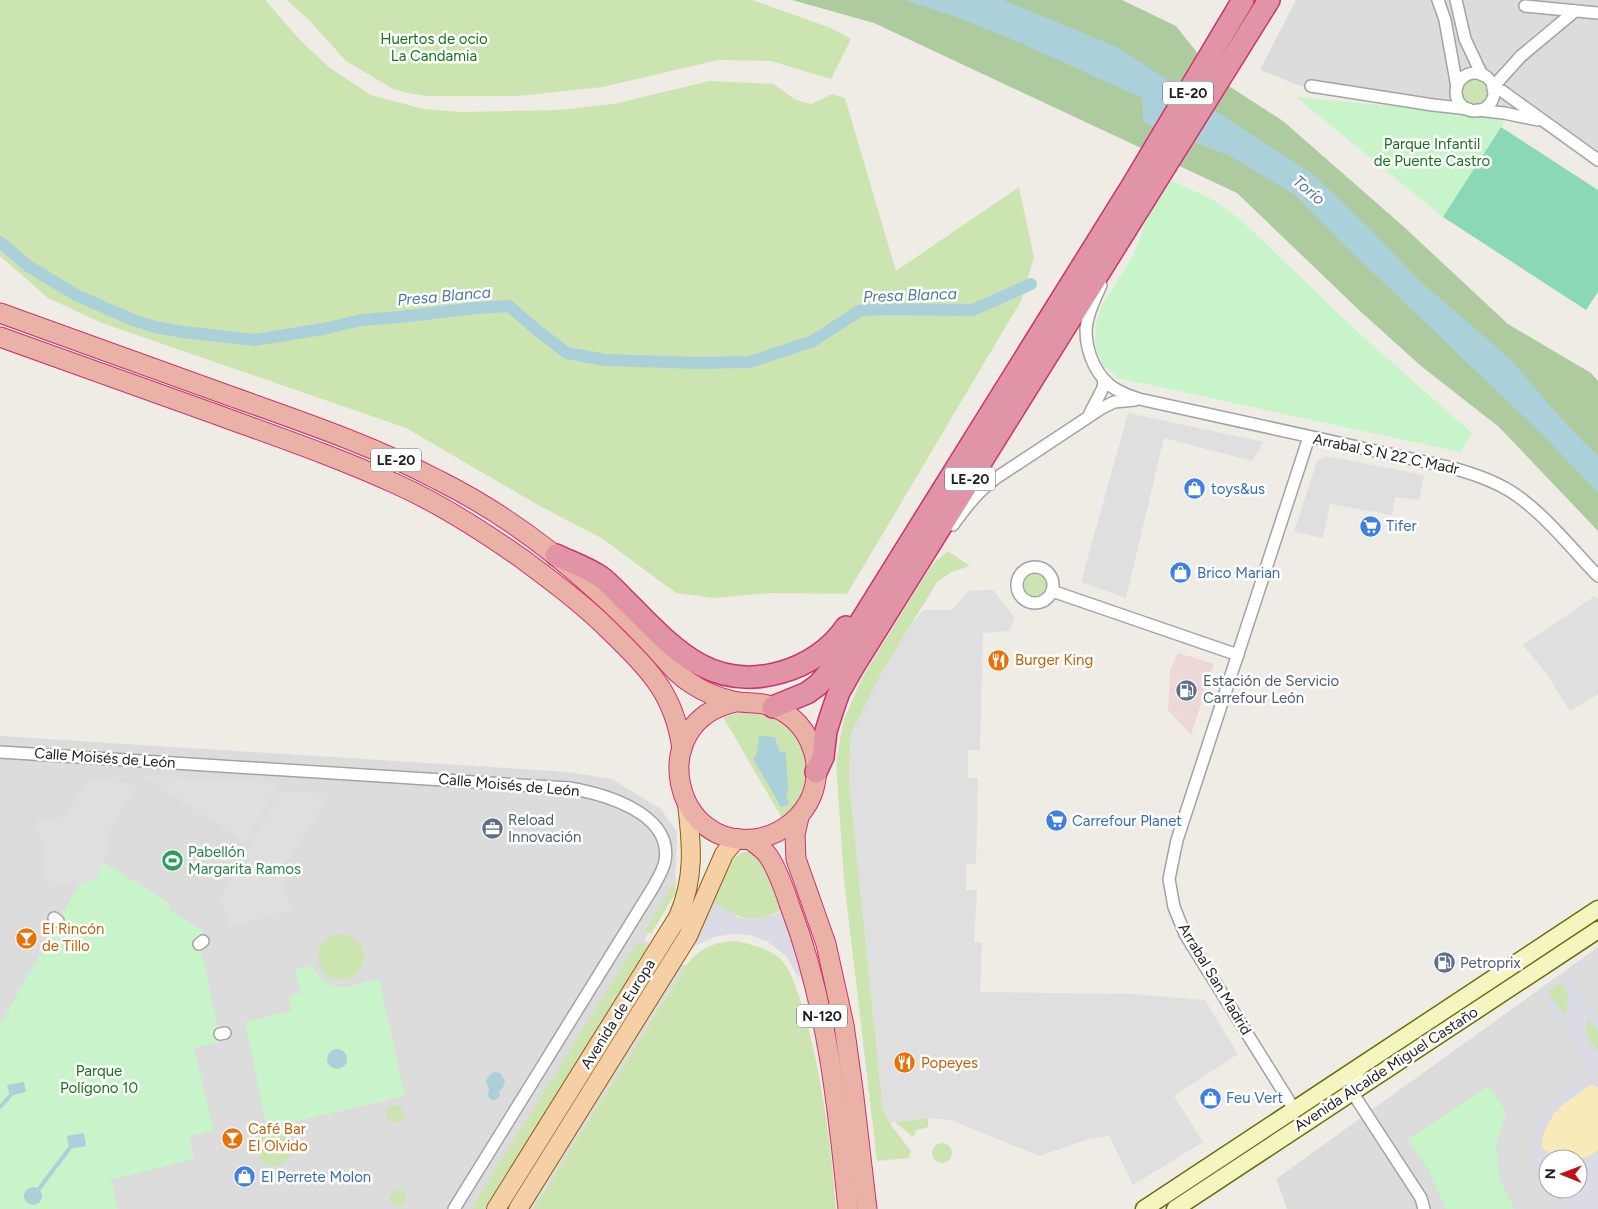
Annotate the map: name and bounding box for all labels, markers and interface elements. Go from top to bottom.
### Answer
park label: Huertos de ocio La Candamia [380,30,488,65]
road number: LE-20 [1163,82,1213,105]
park label: Parque Infantil de Puente Castro [1374,135,1491,170]
water label: Torío [1289,171,1329,209]
water label: Presa Blanca [396,282,492,310]
water label: Presa Blanca [863,284,957,306]
street label: Arrabal S N 22 C Madr [1311,430,1461,478]
road number: LE-20 [371,448,421,472]
road number: LE-20 [945,468,995,490]
shop icon: toys&us [1183,477,1207,501]
place label: toys&us [1211,480,1265,498]
supermarket icon: Tifer [1358,514,1382,538]
place label: Tifer [1386,517,1417,535]
shop icon: Brico Marian [1169,561,1193,585]
place label: Brico Marian [1197,564,1280,582]
restaurant icon: Burger King [987,648,1011,672]
place label: Burger King [1015,651,1093,669]
place label: Estación de Servicio Carrefour León [1203,672,1340,707]
fuel station icon: Estación de Servicio Carrefour León [1175,678,1199,702]
street label: Calle Moisés de León [34,744,176,772]
street label: Calle Moisés de León [438,770,580,800]
supermarket icon: Carrefour Planet [1044,809,1068,833]
place label: Reload Innovación [508,811,581,846]
place label: Carrefour Planet [1072,812,1182,830]
office icon: Reload Innovación [480,817,504,841]
place label: Pabellón Margarita Ramos [188,843,301,878]
sports icon: Pabellón Margarita Ramos [160,849,184,873]
place label: El Rincón de Tillo [42,920,104,955]
street label: Arrabal San Madrid [1175,920,1255,1038]
bar icon: El Rincón de Tillo [14,926,38,950]
fuel station icon: Petroprix [1432,951,1456,975]
place label: Petroprix [1460,954,1521,972]
street label: Avenida de Europa [577,956,659,1072]
street label: Avenida Alcalde Miguel Castaño [1291,1003,1481,1135]
road number: N-120 [797,1004,847,1028]
restaurant icon: Popeyes [893,1051,917,1075]
place label: Popeyes [921,1054,978,1072]
park label: Parque Polígono 10 [60,1062,138,1097]
shop icon: Feu Vert [1198,1086,1222,1110]
place label: Feu Vert [1226,1089,1283,1107]
place label: Café Bar El Olvido [248,1120,308,1155]
bar icon: Café Bar El Olvido [220,1126,244,1150]
north arrow [1538,1149,1588,1199]
shop icon: El Perrete Molon [233,1165,257,1189]
place label: El Perrete Molon [261,1168,371,1186]
text: N [1542,1168,1559,1179]

